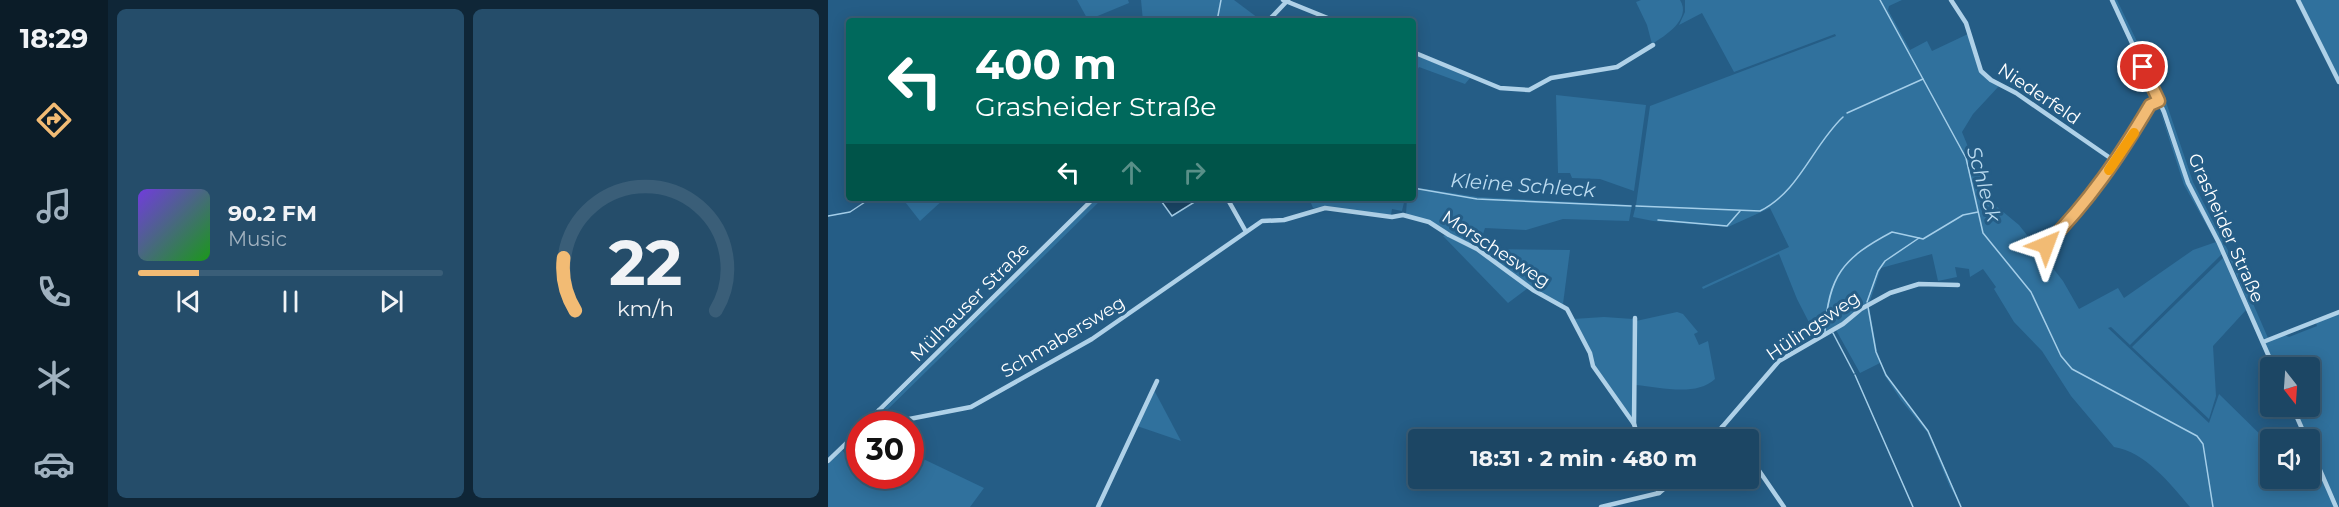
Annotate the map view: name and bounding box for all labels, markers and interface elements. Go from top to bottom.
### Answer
text: 18:29 [20,22,88,55]
text: 400 m [975,38,1117,90]
pin [2117,41,2168,92]
icon: left [876,42,954,120]
icon: arrive [2126,50,2159,83]
street label: Niederfeld [1994,58,2084,130]
text: Grasheider Straße [975,90,1217,123]
icon: directions [33,99,75,141]
water label: Schleck [1962,144,2007,226]
street label: Grasheider Straße [2183,150,2269,306]
icon: left [1052,156,1085,189]
icon: ahead [1115,156,1148,189]
icon: right [1178,156,1211,189]
water label: Kleine Schleck [1450,168,1597,202]
icon: music [33,185,75,227]
text: 90.2 FM [228,200,317,227]
street label: Morschesweg [1438,206,1554,292]
position arrow [2014,213,2078,277]
text: 22 [609,225,683,301]
text: Music [228,227,287,251]
street label: Mülhauser Straße [906,238,1034,366]
icon: phone [33,271,75,313]
icon: previous [172,285,205,318]
icon: pause [274,285,307,318]
icon: next [375,285,408,318]
street label: Hülingsweg [1762,287,1864,365]
street label: Schmabersweg [997,291,1129,383]
text: km/h [617,295,674,321]
icon: climate [33,357,75,399]
north arrow [2260,357,2320,417]
map controls [2260,357,2320,489]
speed limit sign: 30 [846,411,924,489]
button: sound [2260,429,2320,489]
icon: car [33,443,75,485]
text: 18:31 · 2 min · 480 m [1470,445,1697,472]

